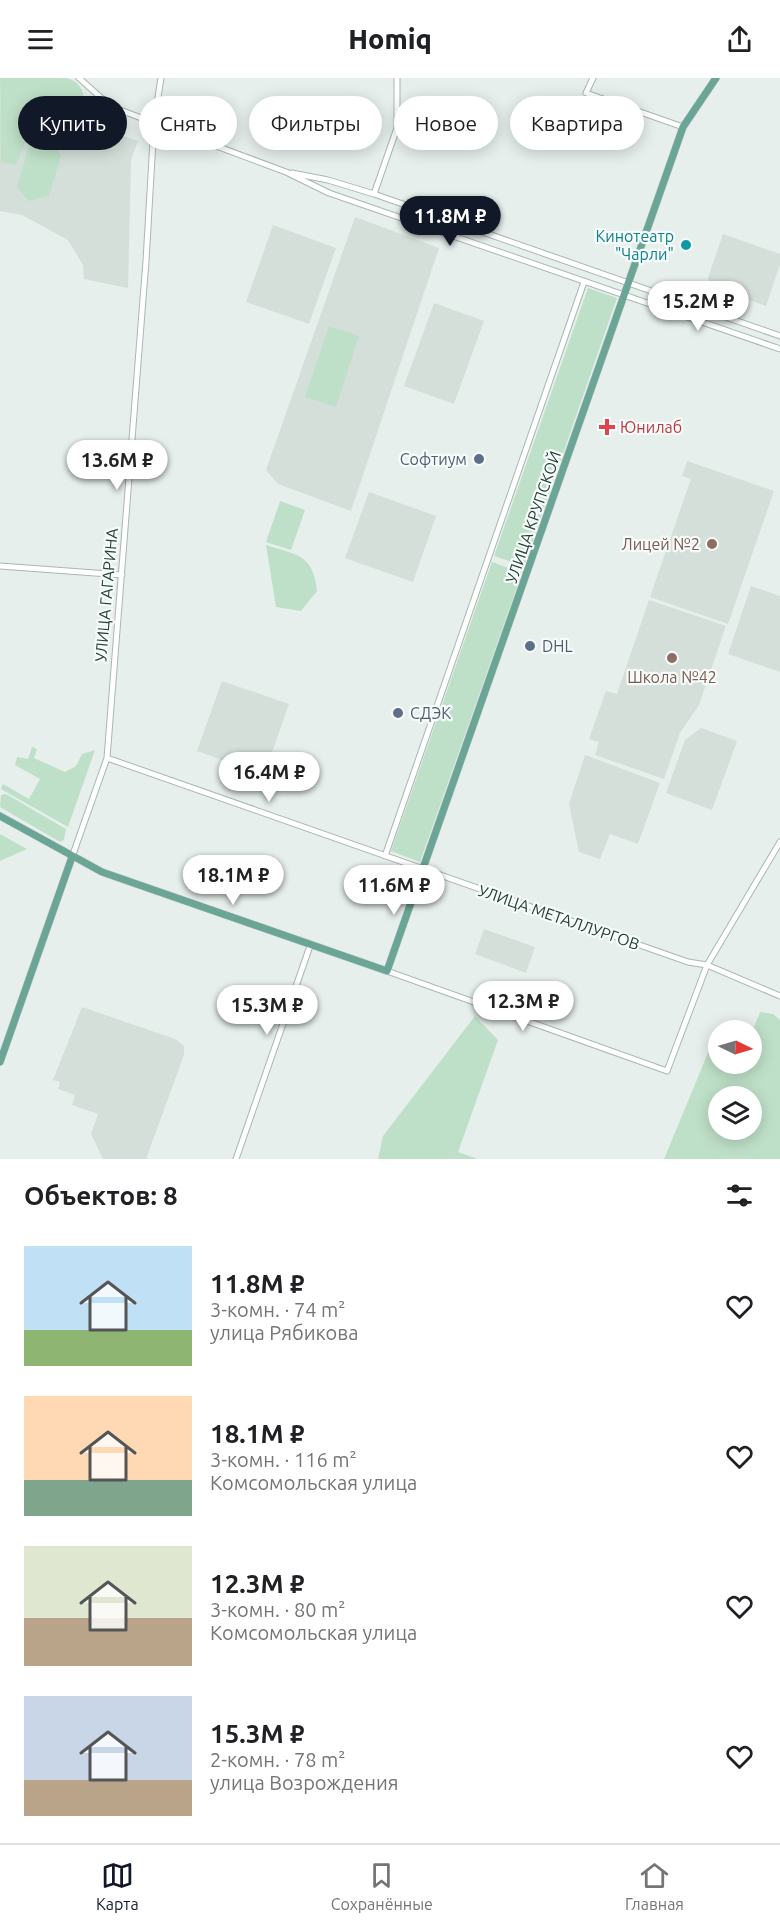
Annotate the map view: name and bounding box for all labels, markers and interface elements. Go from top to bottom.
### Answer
icon: menu [24,23,57,56]
icon: share [723,23,756,56]
text: Homiq [348,24,432,54]
chip: Купить [18,96,127,150]
chip: Снять [139,96,237,150]
chip: Фильтры [249,96,382,150]
chip: Новое [394,96,498,150]
chip: Квартира [510,96,644,150]
pin: 11.8M ₽ [395,196,505,247]
text: 11.8M ₽ [414,204,486,227]
place label: Кинотеатр "Чарли" [595,227,674,263]
marker: Кинотеатр "Чарли" [679,238,693,252]
pin: 15.2M ₽ [643,281,753,332]
text: 15.2M ₽ [662,289,734,312]
marker: Юнилаб [598,418,616,436]
place label: Юнилаб [620,418,682,436]
pin: 13.6M ₽ [62,440,172,491]
text: 13.6M ₽ [81,448,153,471]
street label: УЛИЦА КРУПСКОЙ [501,448,564,586]
place label: Софтиум [400,450,467,468]
marker: Софтиум [472,452,486,466]
street label: УЛИЦА ГАГАРИНА [91,527,121,663]
place label: Лицей №2 [622,535,700,553]
marker: Лицей №2 [705,537,719,551]
place label: DHL [542,637,573,655]
marker: DHL [523,639,537,653]
marker: Школа №42 [665,651,679,665]
place label: Школа №42 [627,668,717,686]
place label: СДЭК [410,704,451,722]
marker: СДЭК [391,706,405,720]
pin: 16.4M ₽ [214,752,324,803]
text: 16.4M ₽ [233,760,305,783]
pin: 18.1M ₽ [178,855,288,906]
text: 18.1M ₽ [197,863,269,886]
pin: 11.6M ₽ [339,865,449,916]
text: 11.6M ₽ [358,873,430,896]
street label: УЛИЦА МЕТАЛЛУРГОВ [476,881,642,953]
pin: 12.3M ₽ [468,981,578,1032]
pin: 15.3M ₽ [212,985,322,1036]
text: 12.3M ₽ [487,989,559,1012]
text: 15.3M ₽ [231,993,303,1016]
north arrow [708,1020,762,1074]
map controls [708,1020,762,1140]
button: layers [708,1086,762,1140]
icon: filters [723,1179,756,1212]
text: Объектов: 8 [24,1181,178,1210]
text: 11.8M ₽ [210,1269,304,1298]
icon: home [72,1270,144,1342]
icon: heart [723,1290,756,1323]
text: 3-комн. · 74 m² [210,1298,345,1321]
text: улица Рябикова [210,1321,359,1344]
text: 18.1M ₽ [210,1419,304,1448]
icon: home [72,1420,144,1492]
icon: heart [723,1440,756,1473]
text: 3-комн. · 116 m² [210,1448,357,1471]
text: Комсомольская улица [210,1471,417,1494]
text: 12.3M ₽ [210,1569,304,1598]
icon: home [72,1570,144,1642]
icon: heart [723,1590,756,1623]
text: 3-комн. · 80 m² [210,1598,345,1621]
text: Комсомольская улица [210,1621,417,1644]
text: 15.3M ₽ [210,1719,304,1748]
icon: home [72,1720,144,1792]
icon: heart [723,1740,756,1773]
text: 2-комн. · 78 m² [210,1748,345,1771]
text: улица Возрождения [210,1771,399,1794]
tab: Карта [96,1859,139,1913]
tab: Сохранённые [331,1859,433,1913]
tab: Главная [625,1859,684,1913]

